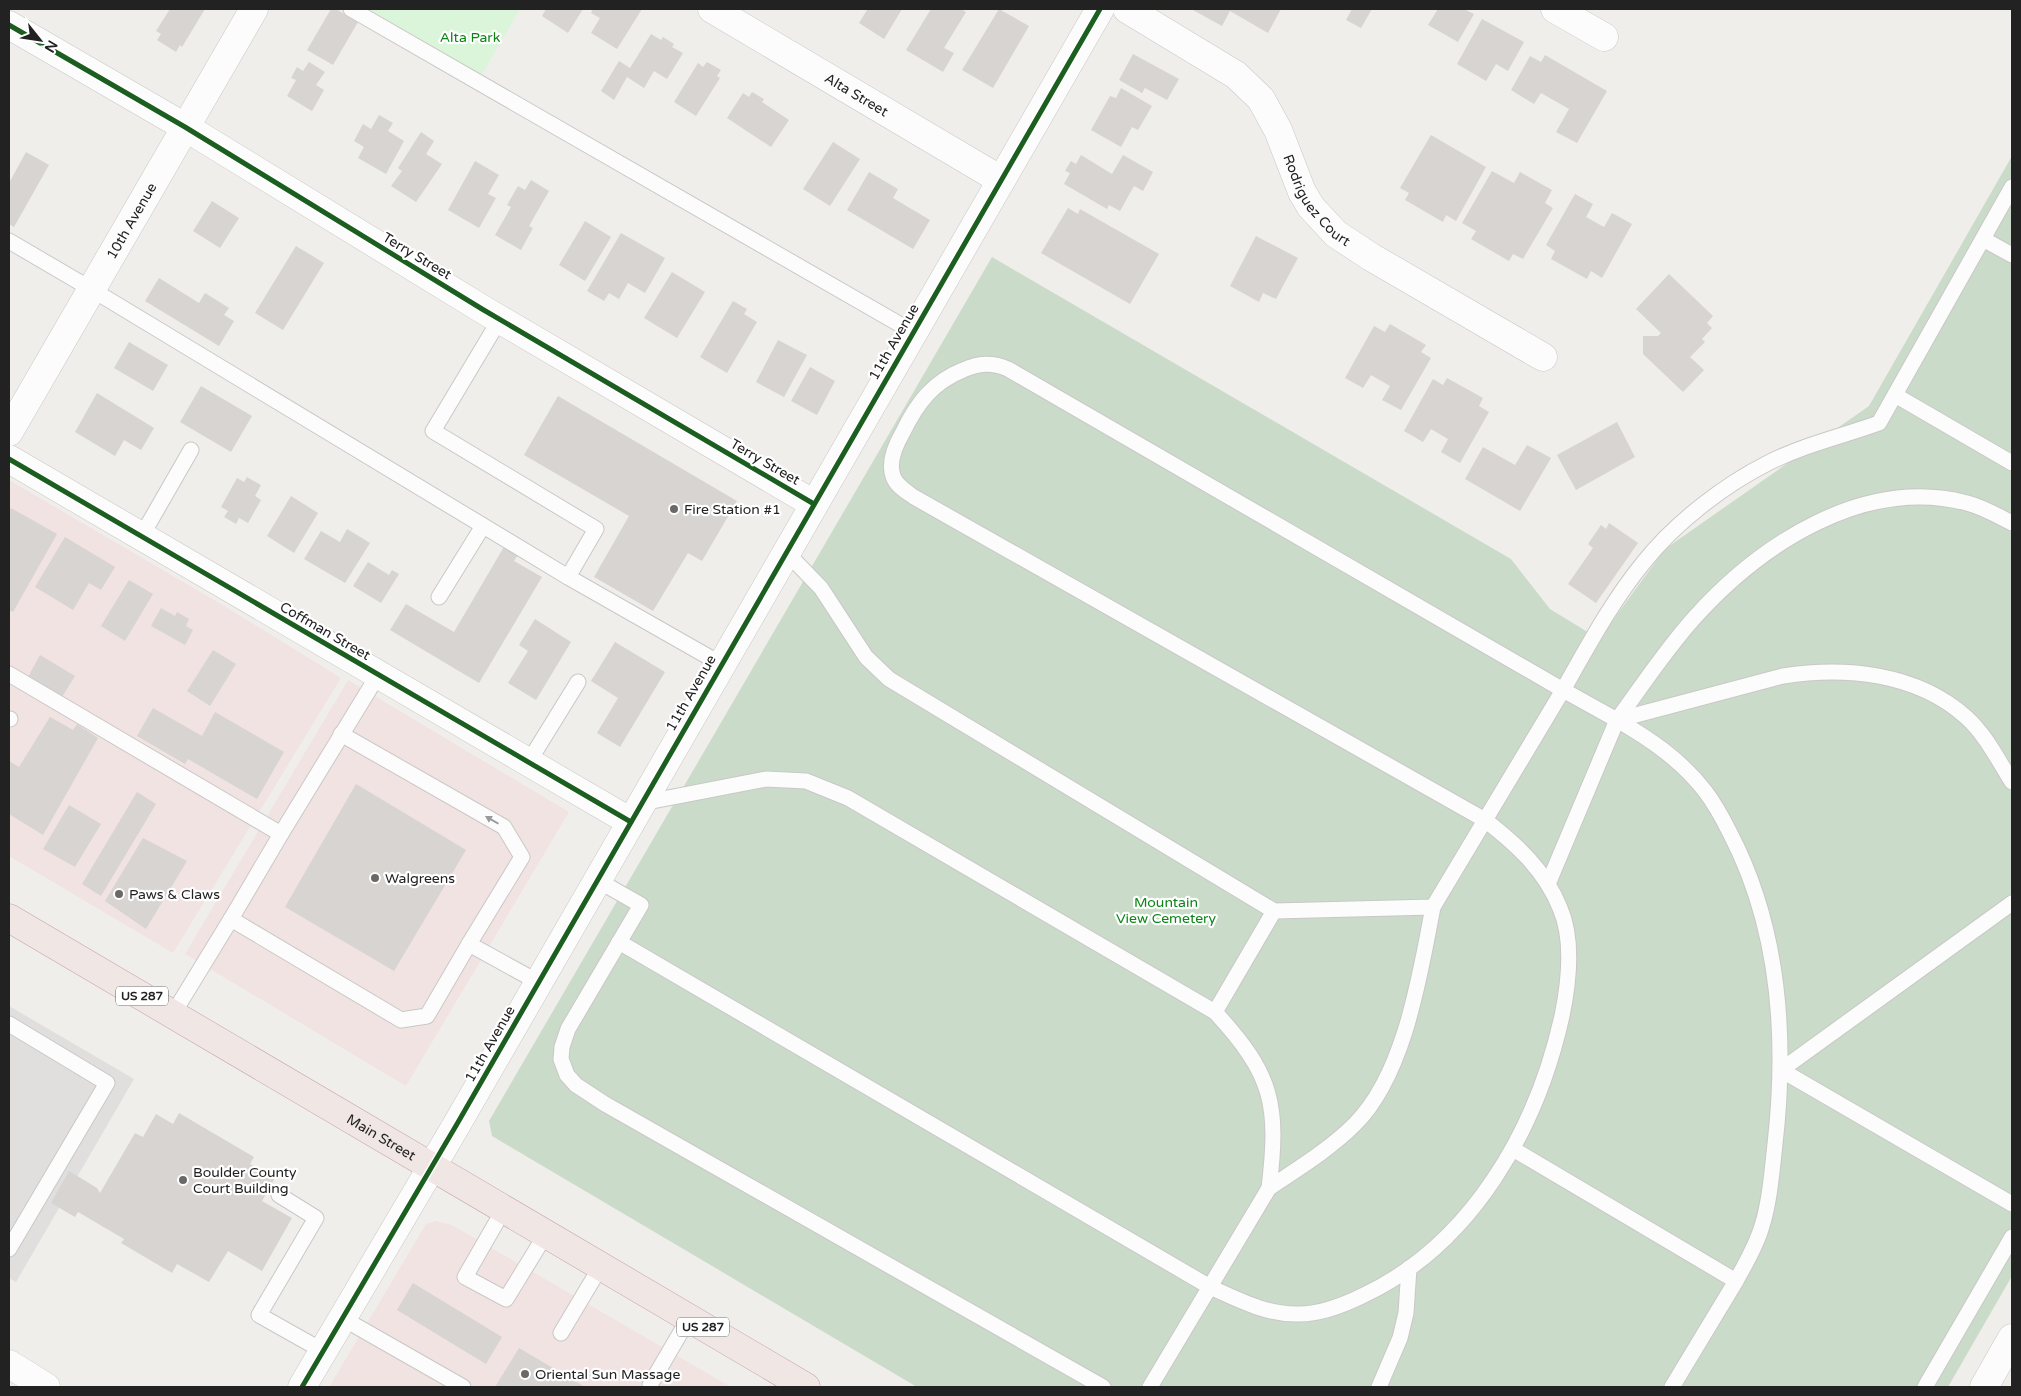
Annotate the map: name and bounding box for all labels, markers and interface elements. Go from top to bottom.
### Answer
north arrow [15,15,65,65]
park label: Alta Park [440,29,501,46]
text: N [41,37,61,55]
street label: Alta Street [822,69,892,120]
street label: Rodriguez Court [1280,152,1354,250]
street label: 10th Avenue [103,180,160,262]
street label: Terry Street [379,229,455,284]
street label: 11th Avenue [865,301,923,383]
street label: Terry Street [727,435,803,489]
place label: Fire Station #1 [684,501,781,518]
marker: Fire Station #1 [668,503,680,515]
street label: Coffman Street [277,598,374,664]
street label: 11th Avenue [662,652,720,734]
one-way arrow [485,816,498,825]
place label: Walgreens [385,870,455,887]
marker: Walgreens [369,872,381,884]
place label: Paws & Claws [129,886,220,903]
marker: Paws & Claws [113,888,125,900]
park label: Mountain View Cemetery [1116,894,1216,927]
road number: US 287 [116,986,168,1006]
street label: 11th Avenue [461,1003,519,1085]
street label: Main Street [344,1110,419,1164]
place label: Boulder County Court Building [193,1164,297,1197]
marker: Boulder County Court Building [177,1174,189,1186]
road number: US 287 [677,1318,729,1336]
place label: Oriental Sun Massage [535,1366,680,1383]
marker: Oriental Sun Massage [519,1368,531,1380]

